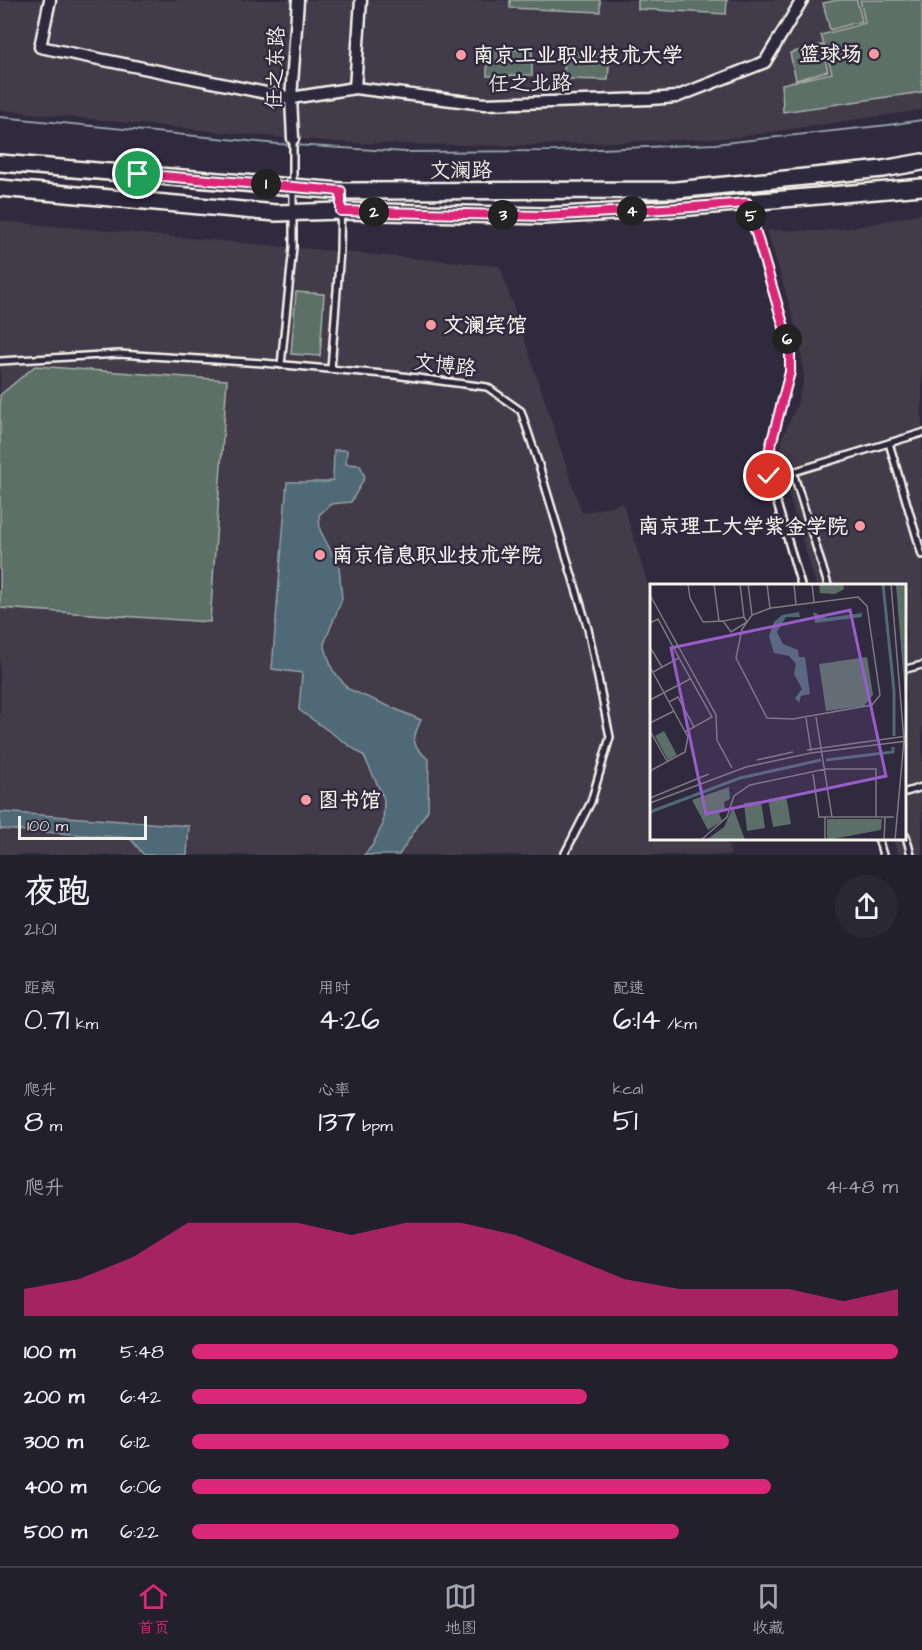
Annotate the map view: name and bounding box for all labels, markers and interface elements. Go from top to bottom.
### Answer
street label: 任之东路 [260,26,291,110]
place label: 篮球场 [799,40,862,69]
place label: 南京工业职业技术大学 [473,41,683,70]
marker: 篮球场 [867,47,881,61]
marker: 南京工业职业技术大学 [454,48,468,62]
street label: 任之北路 [488,68,572,99]
pin [112,148,163,199]
street label: 文澜路 [430,156,493,185]
icon: arrive [121,157,154,190]
pin: 1 [251,169,281,199]
text: 1 [265,173,267,195]
pin: 4 [617,196,647,226]
pin: 2 [359,197,389,227]
pin: 3 [488,200,518,230]
text: 4 [627,200,637,222]
text: 2 [369,201,379,223]
pin: 5 [736,201,766,231]
text: 3 [499,204,507,226]
text: 5 [745,205,757,227]
place label: 文澜宾馆 [443,311,527,340]
marker: 文澜宾馆 [424,318,438,332]
pin: 6 [772,324,802,354]
text: 6 [782,328,792,350]
street label: 文博路 [412,347,478,384]
pin [743,450,794,501]
icon: check [752,459,785,492]
place label: 南京理工大学紫金学院 [638,512,848,541]
marker: 南京理工大学紫金学院 [853,519,867,533]
place label: 南京信息职业技术学院 [332,541,542,570]
marker: 南京信息职业技术学院 [313,548,327,562]
inset map [650,584,907,840]
place label: 图书馆 [318,786,381,815]
marker: 图书馆 [299,793,313,807]
scale bar [18,813,147,840]
text: 100 m [27,815,68,837]
text: 夜跑 [24,869,90,915]
button: share [835,875,898,938]
text: 21:01 [24,915,57,943]
text: 距离 [24,977,56,999]
text: 用时 [318,977,350,999]
text: 配速 [613,977,645,999]
text: 0.71 [24,999,69,1041]
text: 4:26 [318,999,380,1041]
text: 6:14 [613,999,661,1041]
text: km [69,1013,98,1035]
text: /km [661,1013,697,1035]
text: kcal [613,1078,643,1100]
text: 爬升 [24,1079,56,1101]
text: 心率 [318,1079,350,1101]
text: 51 [613,1100,638,1142]
text: 8 [24,1101,43,1143]
text: 137 [318,1101,356,1143]
text: m [43,1115,62,1137]
text: bpm [356,1115,393,1137]
text: 41–48 m [825,1173,898,1201]
text: 爬升 [24,1174,64,1202]
text: 100 m [24,1338,75,1366]
text: 5:48 [120,1338,164,1366]
text: 200 m [24,1383,84,1411]
text: 6:42 [120,1383,161,1411]
text: 300 m [24,1428,83,1456]
text: 6:12 [120,1428,150,1456]
text: 400 m [24,1473,86,1501]
text: 6:06 [120,1473,161,1501]
text: 500 m [24,1518,87,1546]
text: 6:22 [120,1518,159,1546]
tab: 首页 [137,1580,170,1639]
tab: 地图 [444,1580,477,1639]
tab: 收藏 [752,1580,785,1639]

